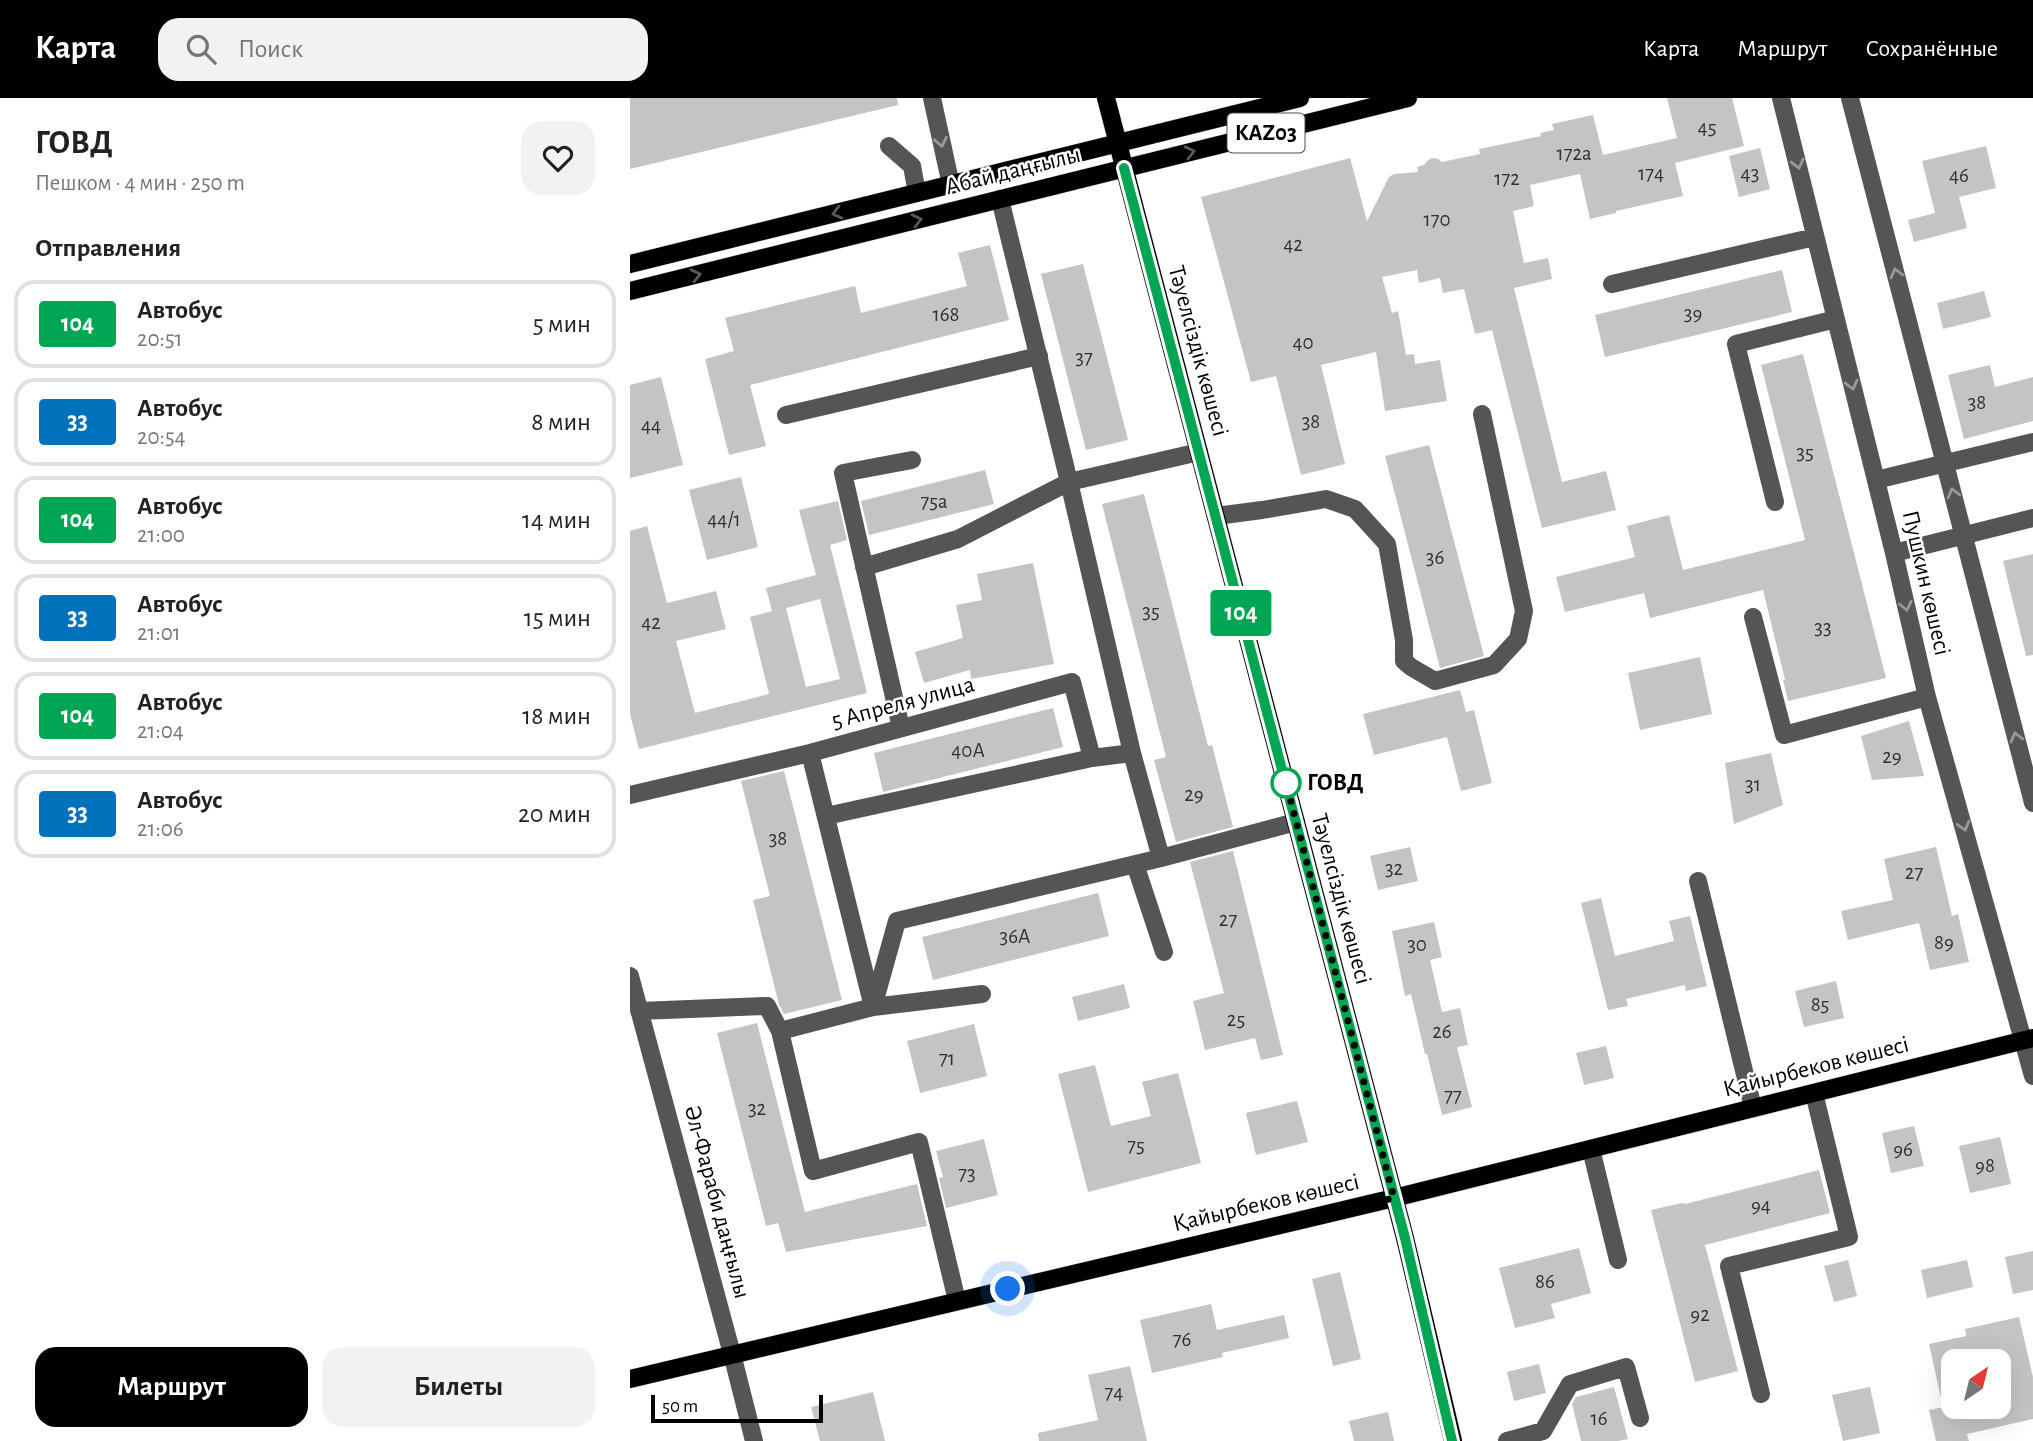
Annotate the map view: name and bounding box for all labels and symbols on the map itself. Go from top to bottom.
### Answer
road number: KАZ03 [1228,114,1304,152]
house number: 45 [1698,117,1716,138]
one-way arrow [933,136,948,148]
street label: Абай даңғылы [943,143,1083,199]
house number: 172а [1556,143,1592,164]
one-way arrow [1184,145,1196,160]
one-way arrow [1789,158,1804,170]
house number: 174 [1638,163,1664,184]
house number: 43 [1741,163,1759,184]
house number: 46 [1949,165,1969,186]
house number: 172 [1494,168,1520,189]
one-way arrow [831,205,843,219]
house number: 170 [1423,209,1451,230]
one-way arrow [911,214,923,228]
house number: 42 [1283,234,1303,255]
street label: Тәуелсіздік көшесі [1164,263,1232,439]
one-way arrow [1890,267,1904,279]
one-way arrow [690,269,702,283]
house number: 39 [1684,303,1702,324]
house number: 168 [932,304,960,325]
house number: 40 [1292,332,1314,353]
house number: 37 [1075,347,1093,368]
one-way arrow [1844,379,1858,391]
house number: 38 [1968,392,1986,413]
house number: 38 [1302,411,1320,432]
house number: 44 [641,415,661,436]
house number: 35 [1796,442,1814,463]
one-way arrow [1947,487,1961,499]
house number: 75а [920,491,948,512]
street label: Пушкин көшесі [1898,508,1954,658]
house number: 44/1 [707,509,741,530]
house number: 36 [1426,547,1444,568]
line badge: 104 [1201,590,1281,636]
one-way arrow [1898,600,1912,612]
house number: 35 [1142,601,1160,622]
house number: 42 [641,612,661,633]
house number: 33 [1814,617,1832,638]
street label: 5 Апреля улица [829,672,977,734]
one-way arrow [2010,731,2024,743]
house number: 40А [951,740,985,761]
house number: 29 [1882,746,1902,767]
marker: ГОВД [1271,768,1301,798]
place label: ГОВД [1307,771,1363,795]
house number: 31 [1745,774,1761,795]
house number: 29 [1184,784,1204,805]
street label: Тәуелсіздік көшесі [1307,811,1375,987]
one-way arrow [1955,820,1970,832]
house number: 38 [769,828,787,849]
house number: 32 [1385,858,1403,879]
house number: 27 [1905,862,1923,883]
house number: 27 [1219,909,1237,930]
house number: 36А [1000,926,1030,947]
house number: 89 [1934,932,1954,953]
house number: 30 [1407,934,1427,955]
house number: 85 [1811,994,1829,1015]
house number: 25 [1227,1009,1245,1030]
house number: 26 [1432,1021,1452,1042]
street label: Қайырбеков көшесі [1721,1032,1911,1102]
house number: 71 [939,1048,955,1069]
house number: 77 [1444,1085,1462,1106]
house number: 32 [748,1098,766,1119]
street label: Әл-Фараби даңғылы [680,1103,754,1301]
house number: 75 [1127,1135,1145,1156]
house number: 96 [1893,1139,1913,1160]
house number: 98 [1975,1155,1995,1176]
house number: 73 [958,1163,976,1184]
street label: Қайырбеков көшесі [1170,1170,1362,1236]
house number: 94 [1751,1195,1771,1216]
your location [990,1271,1025,1306]
house number: 86 [1535,1271,1555,1292]
house number: 92 [1690,1304,1710,1325]
house number: 76 [1173,1329,1191,1350]
north arrow [1941,1349,2011,1419]
house number: 74 [1105,1382,1123,1403]
scale bar [651,1392,822,1424]
house number: 16 [1590,1408,1608,1429]

